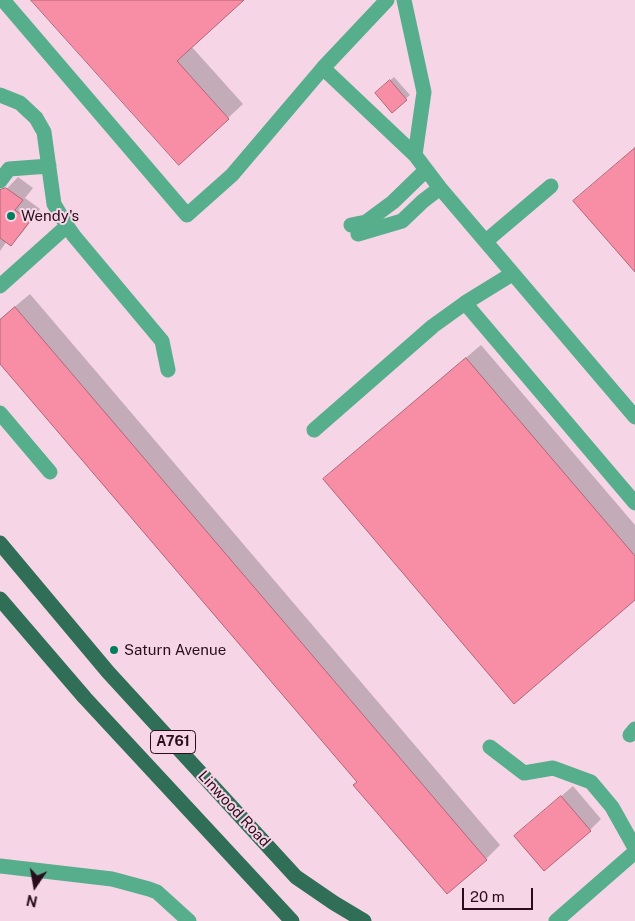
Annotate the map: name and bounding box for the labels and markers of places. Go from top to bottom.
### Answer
place label: Wendy's [21,207,79,225]
marker: Wendy's [5,210,17,222]
place label: Saturn Avenue [124,641,226,659]
marker: Saturn Avenue [108,644,120,656]

